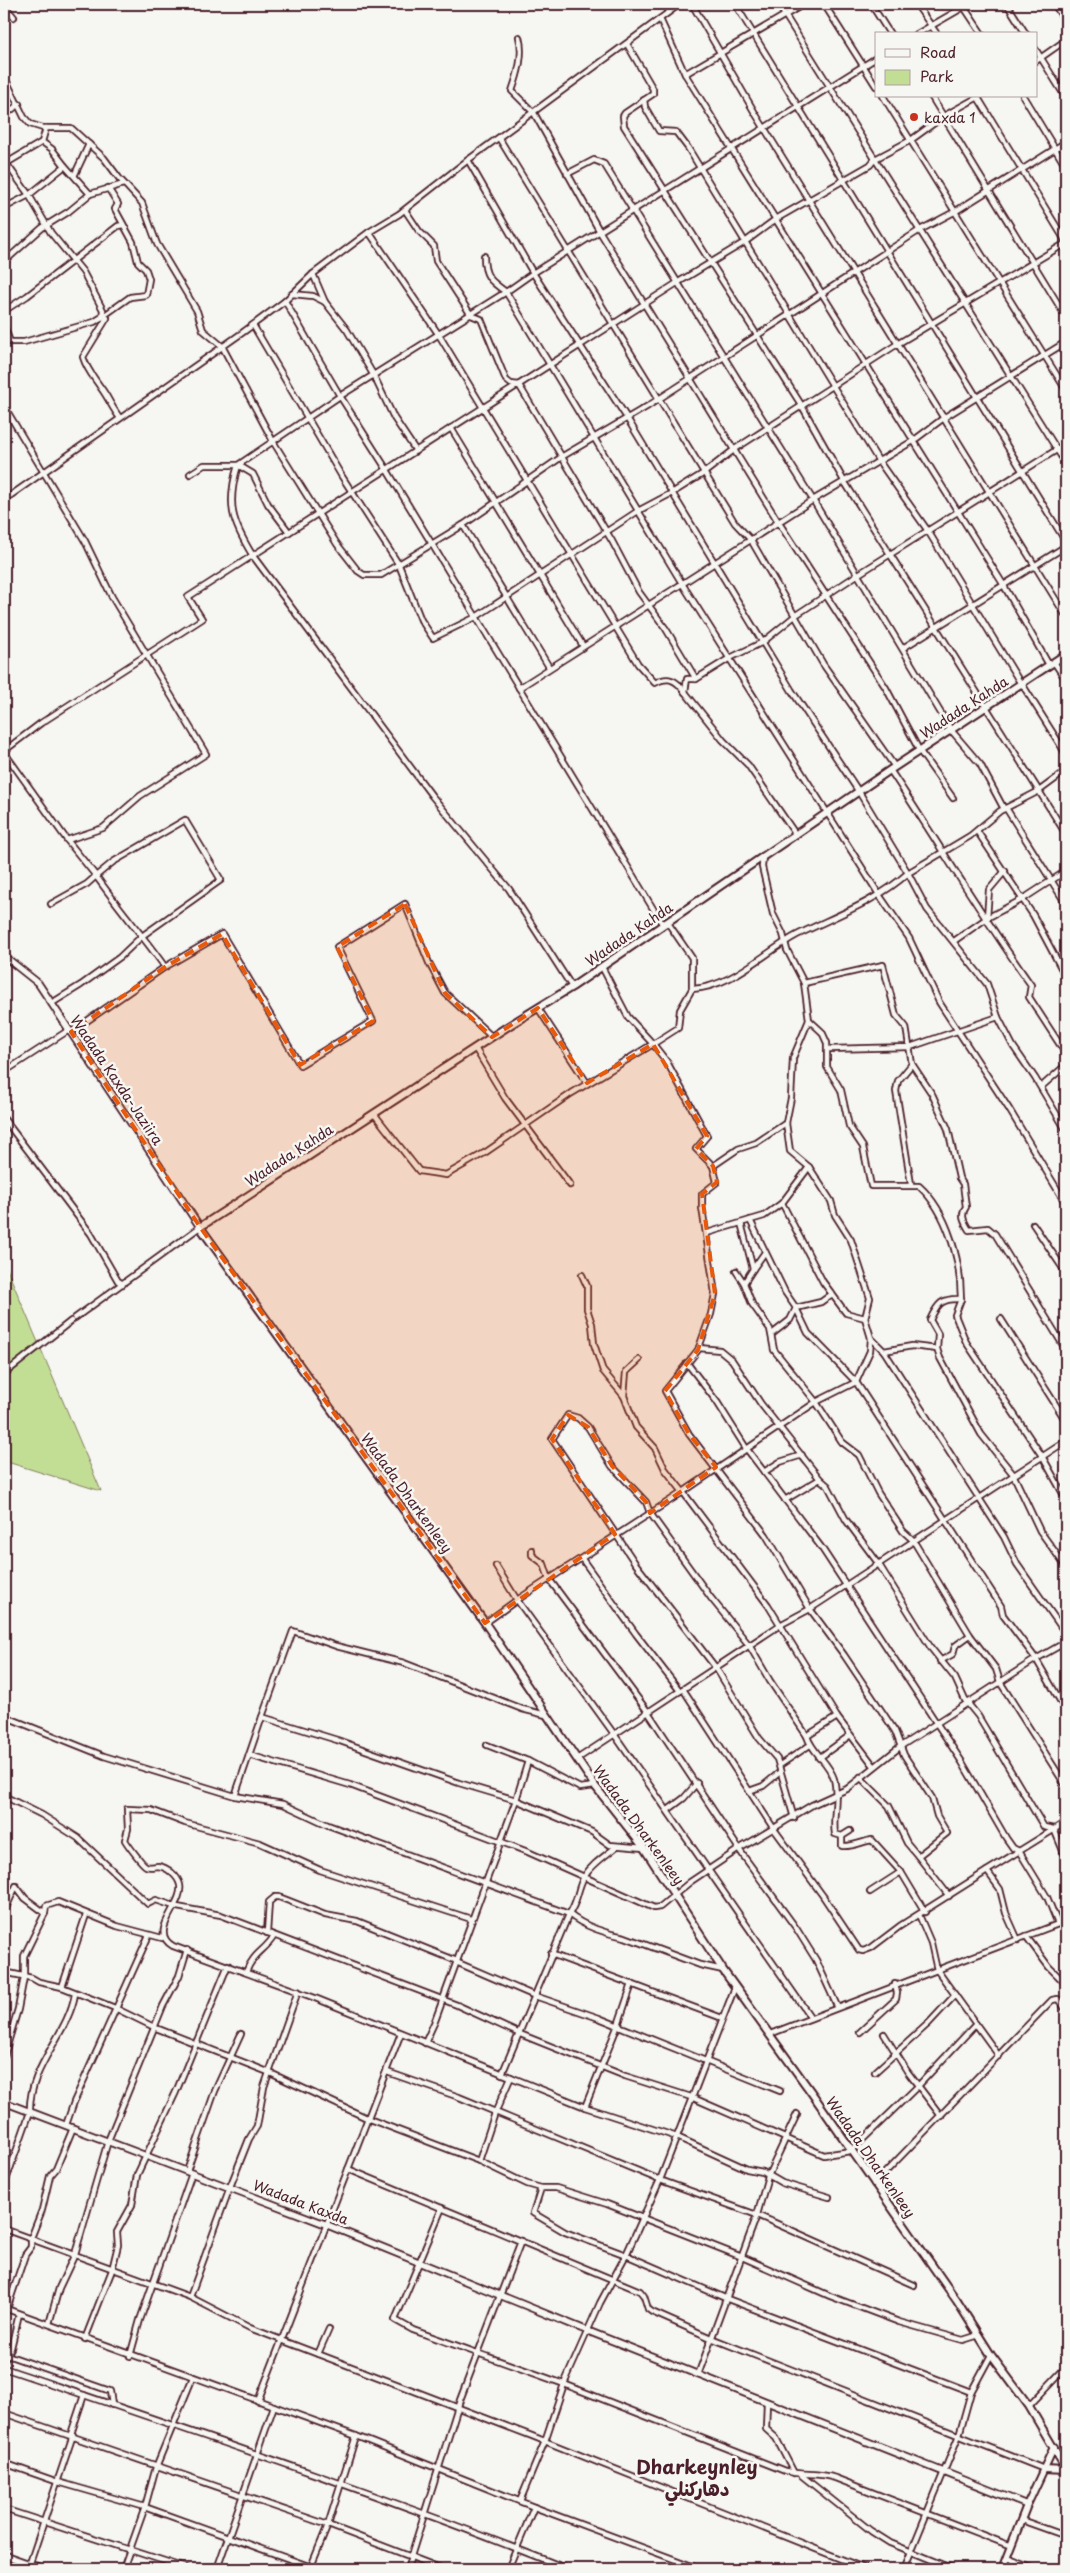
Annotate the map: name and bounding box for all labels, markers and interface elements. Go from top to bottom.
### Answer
legend [875,32,1038,98]
text: Road [920,40,956,63]
text: Park [920,64,954,87]
place label: kaxda 1 [924,107,976,128]
marker: kaxda 1 [908,111,920,123]
street label: Wadada Kahda [916,670,1013,743]
street label: Wadada Kahda [581,897,677,971]
street label: Wadada Kaxda-Jaziira [66,1011,168,1149]
street label: Wadada Kahda [241,1118,338,1191]
street label: Wadada Dharkenleey [356,1429,458,1557]
street label: Wadada Dharkenleey [588,1761,690,1889]
street label: Wadada Dharkenleey [821,2092,921,2222]
street label: Wadada Kaxda [250,2174,352,2230]
district label: Dharkeynley دهاركنلي [636,2452,758,2506]

